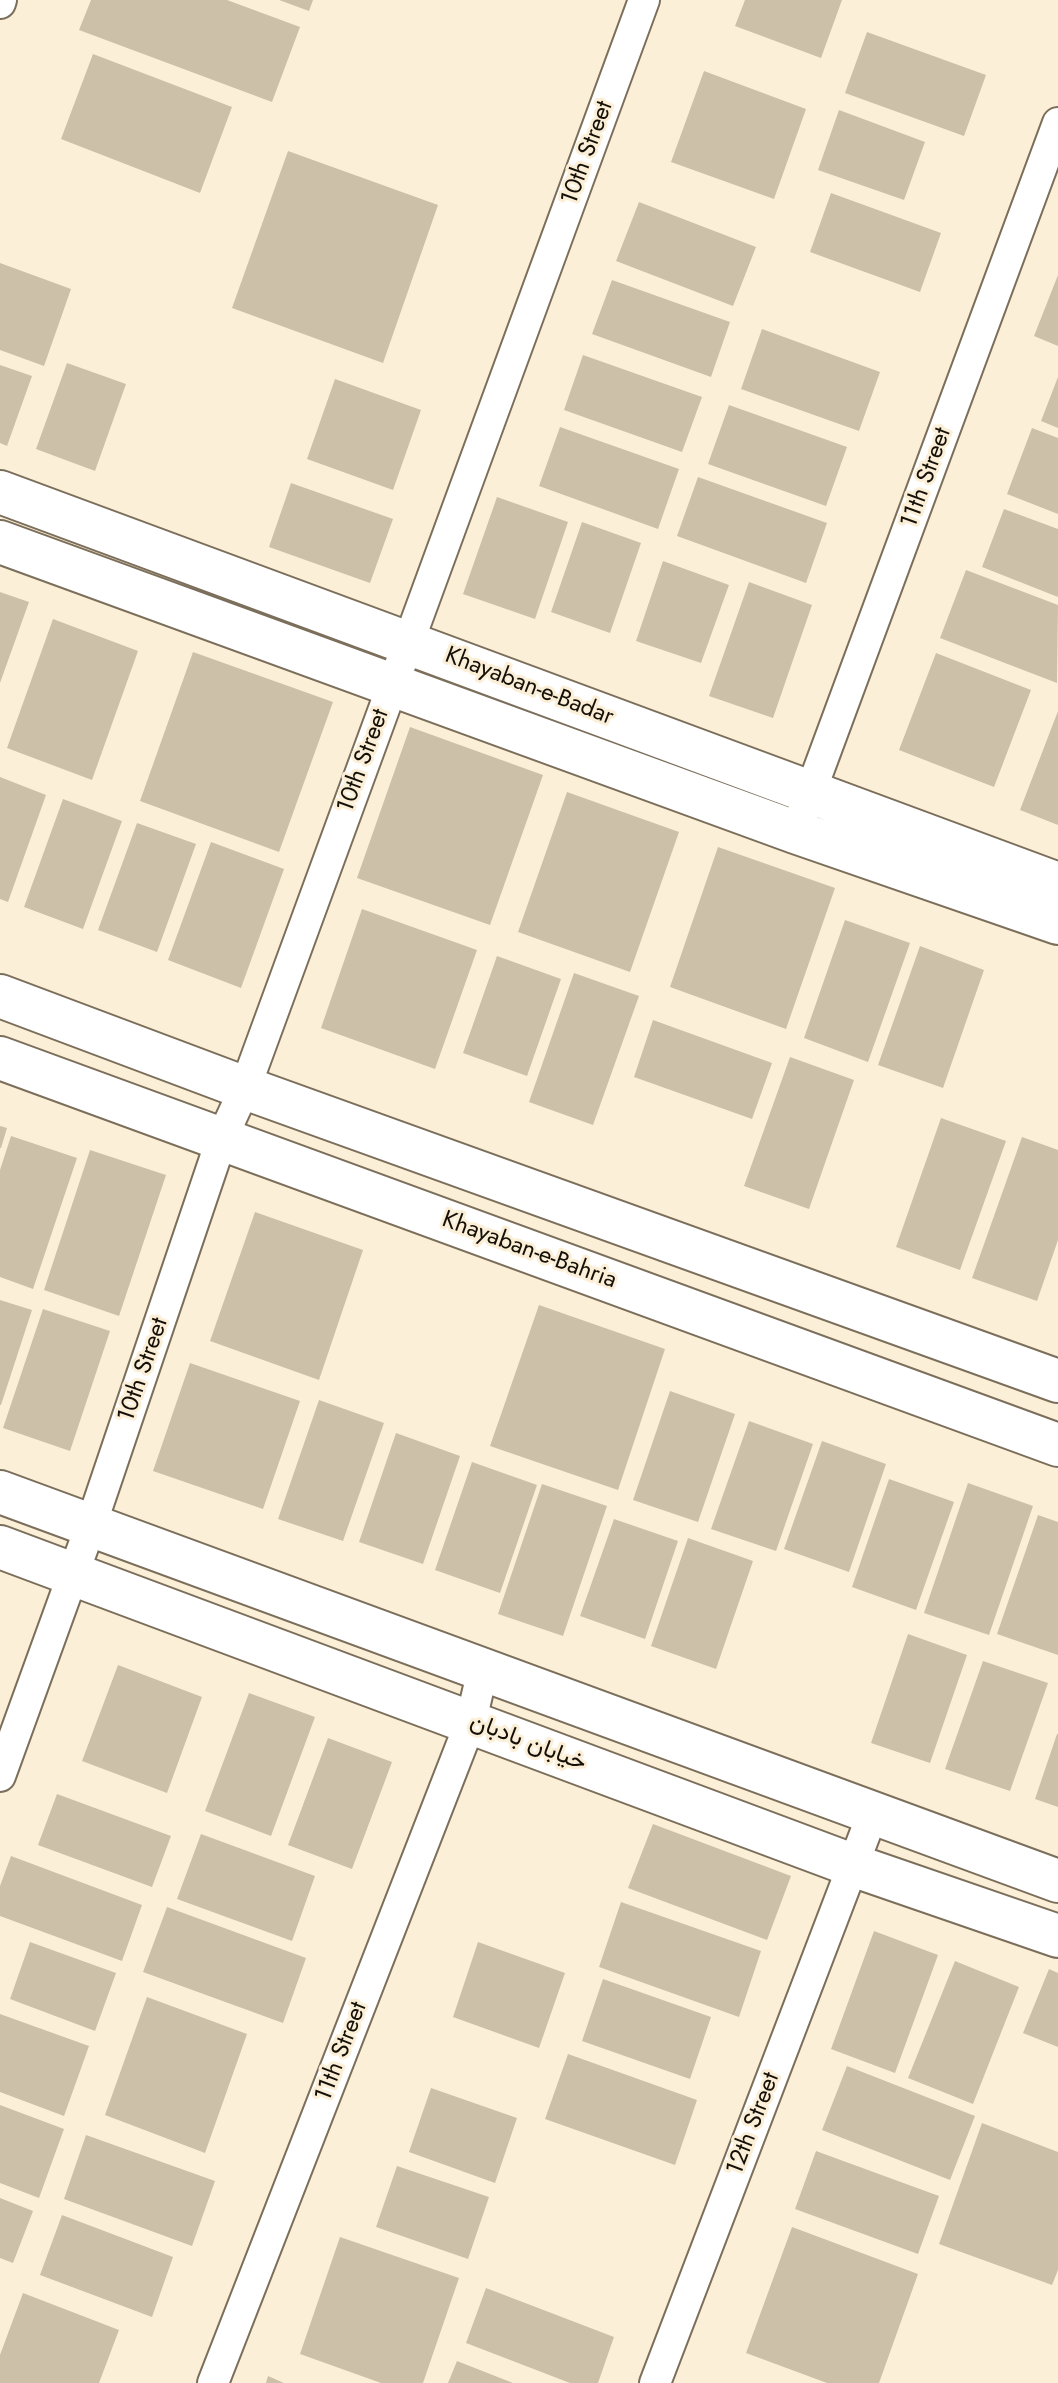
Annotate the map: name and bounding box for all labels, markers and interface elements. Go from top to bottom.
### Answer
street label: 10th Street [556,97,620,209]
street label: 11th Street [896,424,958,532]
street label: Khayaban-e-Badar [441,642,617,732]
street label: 10th Street [332,705,396,817]
street label: Khayaban-e-Bahria [438,1206,620,1296]
street label: 10th Street [113,1314,175,1426]
street label: خیابان بادبان [466,1708,590,1778]
street label: 11th Street [310,1998,374,2106]
street label: 12th Street [721,2069,787,2179]

